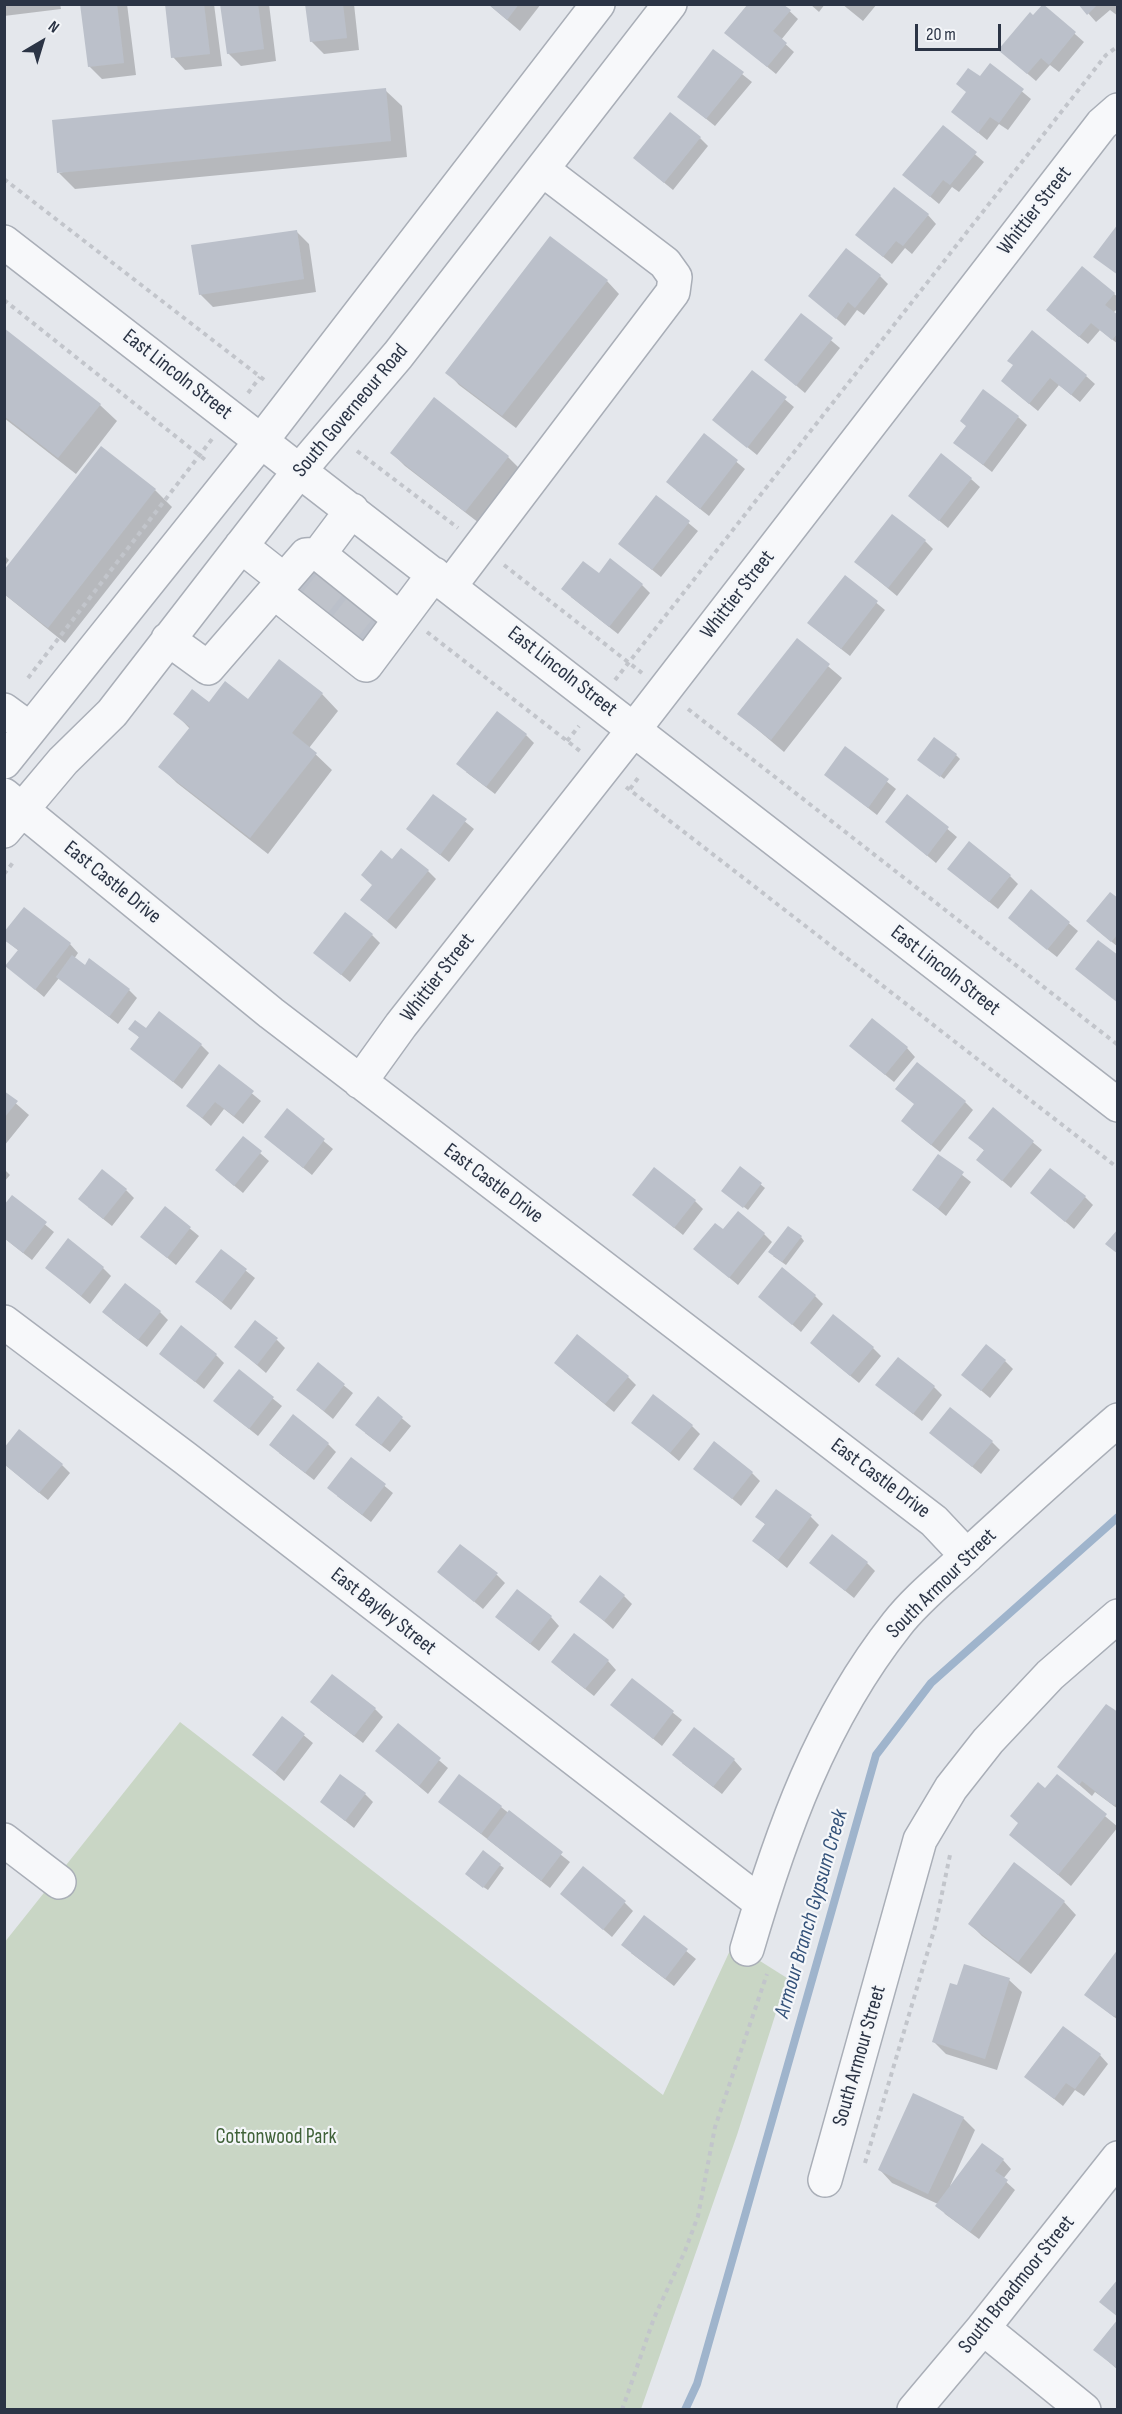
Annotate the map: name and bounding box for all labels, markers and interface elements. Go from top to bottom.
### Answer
north arrow [12,12,72,72]
scale bar [918,12,1004,50]
text: N [44,17,63,38]
text: 20 m [926,24,956,45]
street label: Whittier Street [993,162,1077,260]
street label: East Lincoln Street [117,324,237,426]
street label: South Governeour Road [288,339,414,483]
street label: Whittier Street [696,546,780,644]
street label: East Lincoln Street [502,621,622,723]
street label: East Castle Drive [58,836,166,930]
street label: East Lincoln Street [885,920,1005,1022]
street label: Whittier Street [396,929,480,1027]
street label: East Castle Drive [438,1138,548,1230]
street label: East Castle Drive [825,1433,935,1525]
street label: South Armour Street [882,1524,1002,1644]
street label: East Bayley Street [325,1563,441,1661]
water label: Armour Branch Gypsum Creek [770,1807,854,2021]
street label: South Armour Street [828,1983,892,2129]
park label: Cottonwood Park [216,2125,336,2151]
street label: South Broadmoor Street [954,2211,1080,2359]

